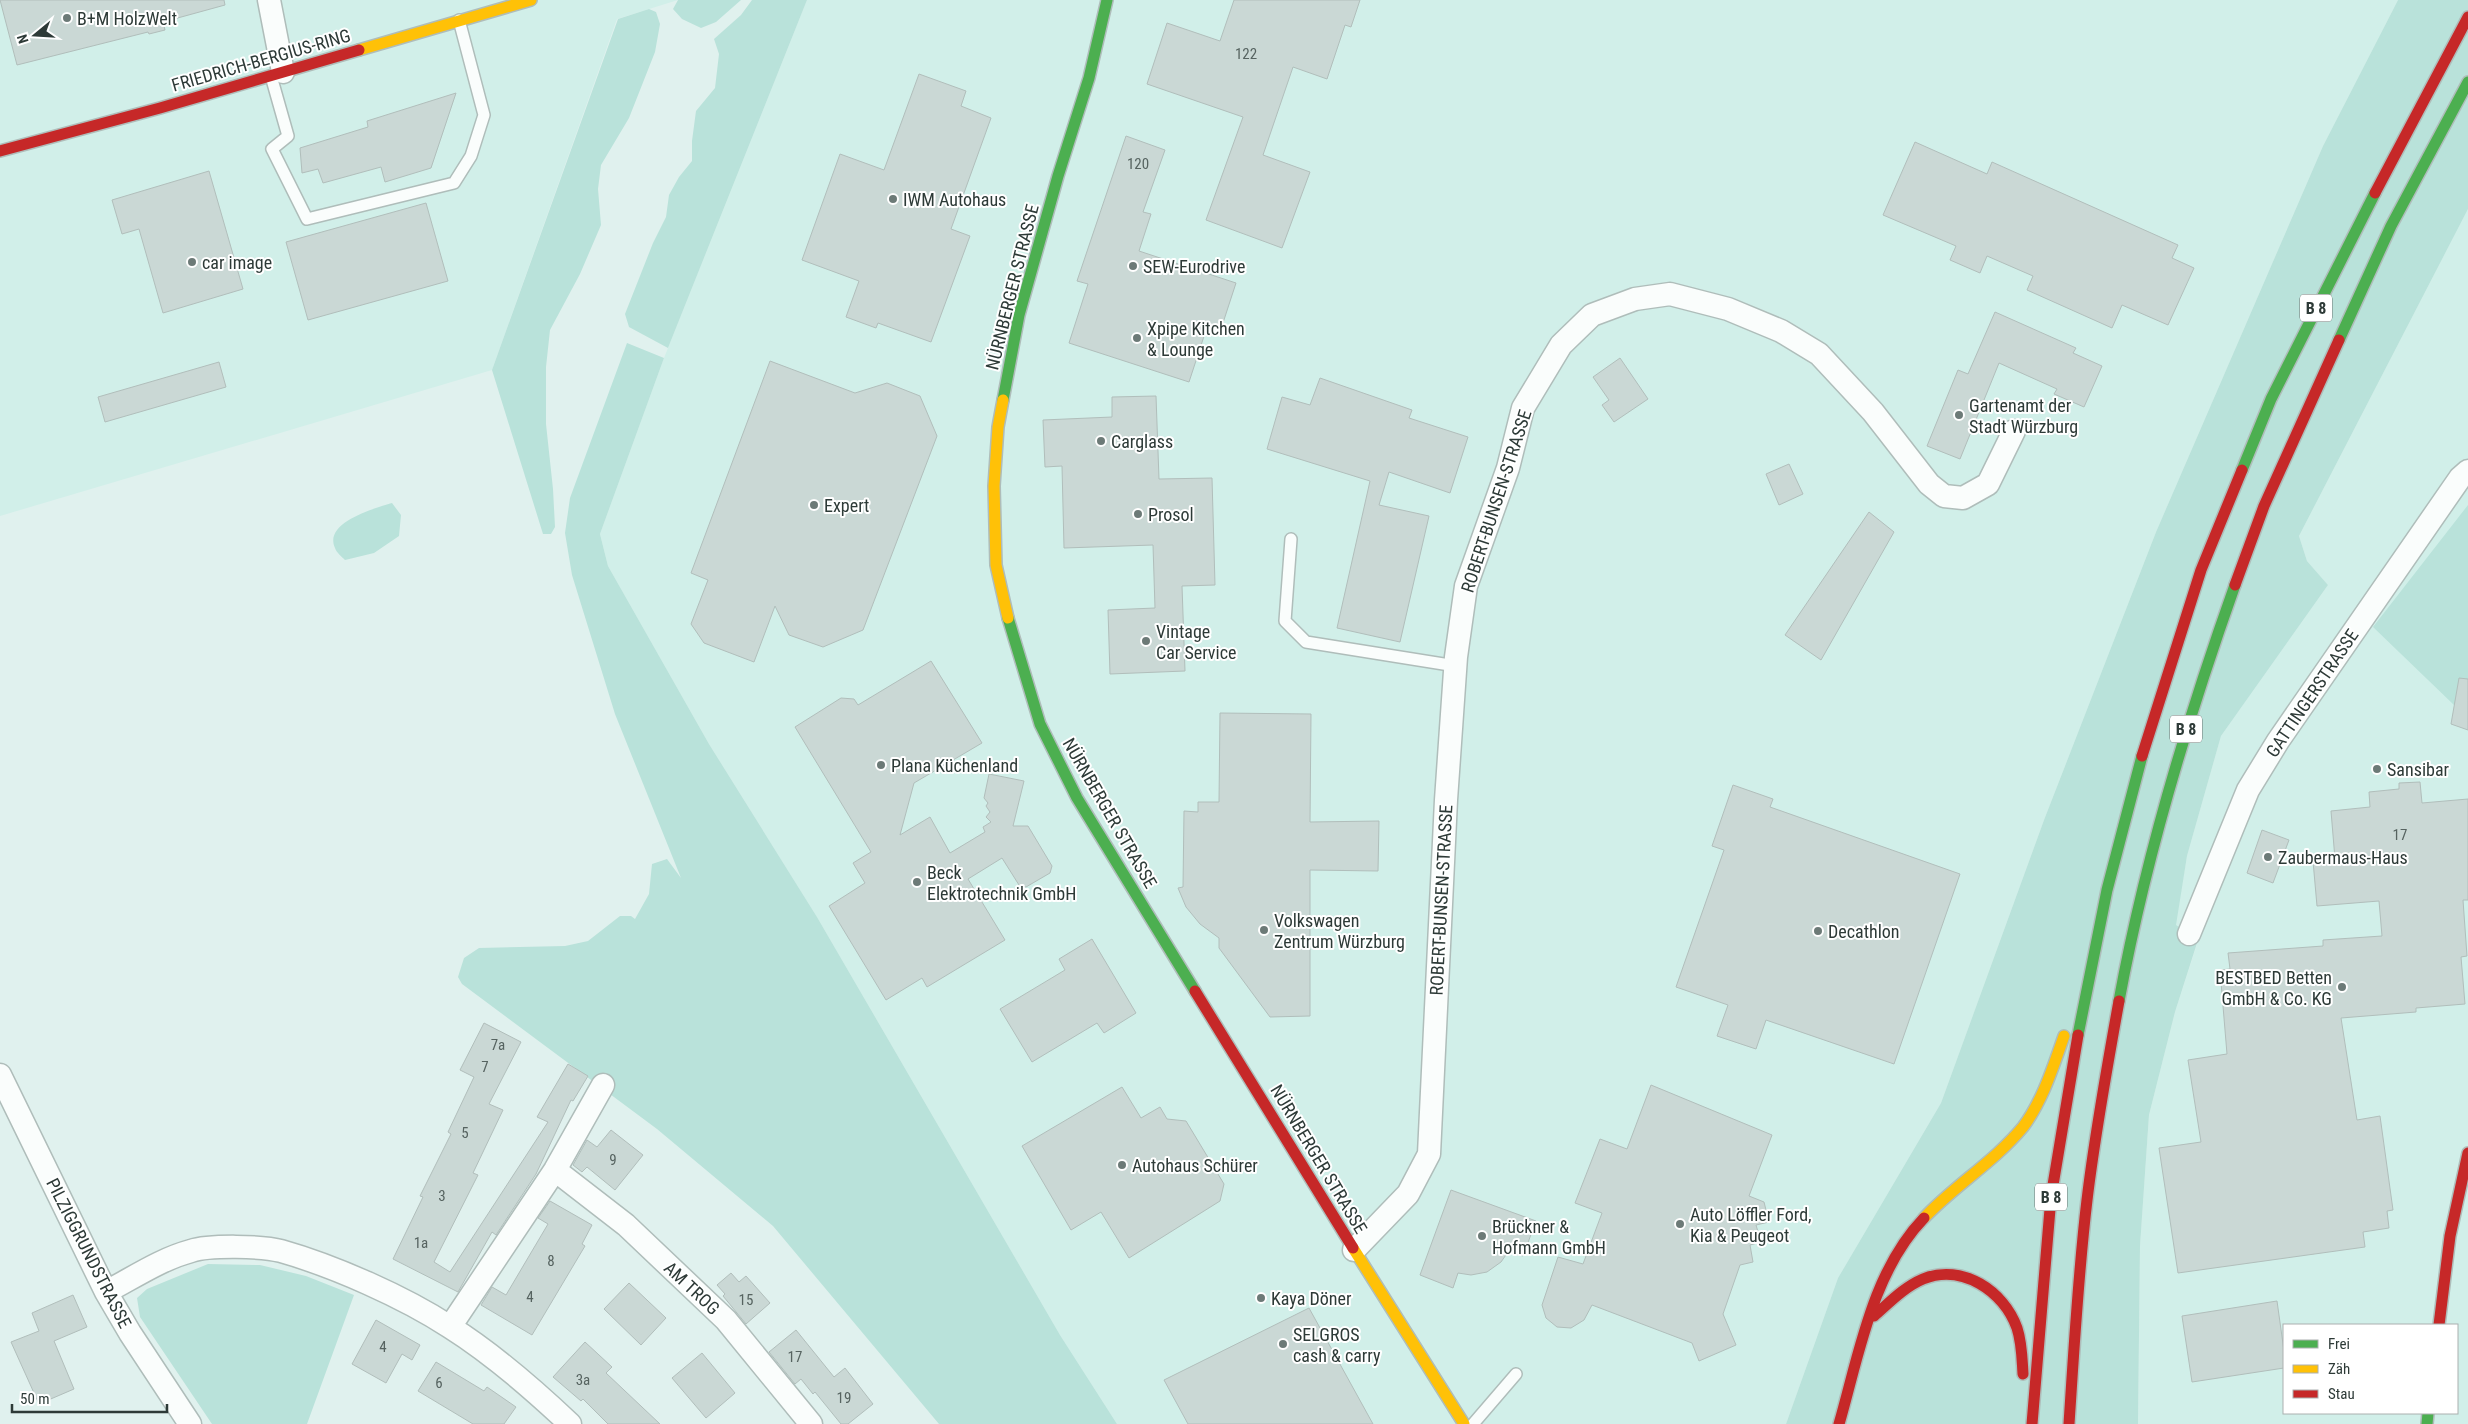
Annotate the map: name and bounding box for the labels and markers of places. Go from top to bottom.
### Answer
place label: B+M HolzWelt [77,8,177,29]
marker: B+M HolzWelt [61,12,73,24]
place label: IWM Autohaus [903,189,1006,210]
marker: IWM Autohaus [887,193,899,205]
place label: car image [202,252,272,273]
marker: car image [186,256,198,268]
place label: SEW-Eurodrive [1143,256,1245,277]
marker: SEW-Eurodrive [1127,260,1139,272]
place label: Xpipe Kitchen & Lounge [1147,318,1245,360]
marker: Xpipe Kitchen & Lounge [1131,332,1143,344]
place label: Gartenamt der Stadt Würzburg [1969,395,2078,437]
marker: Gartenamt der Stadt Würzburg [1953,409,1965,421]
place label: Carglass [1111,431,1173,452]
marker: Carglass [1095,435,1107,447]
place label: Expert [824,495,869,516]
marker: Expert [808,499,820,511]
place label: Prosol [1148,504,1194,525]
marker: Prosol [1132,508,1144,520]
place label: Vintage Car Service [1156,621,1236,663]
marker: Vintage Car Service [1140,635,1152,647]
place label: Plana Küchenland [891,755,1018,776]
marker: Plana Küchenland [875,759,887,771]
place label: Sansibar [2387,759,2450,780]
marker: Sansibar [2371,763,2383,775]
place label: Zaubermaus-Haus [2278,847,2408,868]
marker: Zaubermaus-Haus [2262,851,2274,863]
place label: Beck Elektrotechnik GmbH [927,862,1076,904]
marker: Beck Elektrotechnik GmbH [911,876,923,888]
place label: Volkswagen Zentrum Würzburg [1274,910,1405,952]
place label: Decathlon [1828,921,1900,942]
marker: Volkswagen Zentrum Würzburg [1258,924,1270,936]
marker: Decathlon [1812,925,1824,937]
place label: BESTBED Betten GmbH & Co. KG [2215,967,2332,1009]
marker: BESTBED Betten GmbH & Co. KG [2336,981,2348,993]
place label: Autohaus Schürer [1132,1155,1258,1176]
marker: Autohaus Schürer [1116,1159,1128,1171]
place label: Auto Löffler Ford, Kia & Peugeot [1690,1204,1812,1246]
place label: Brückner & Hofmann GmbH [1492,1216,1606,1258]
marker: Auto Löffler Ford, Kia & Peugeot [1674,1218,1686,1230]
marker: Brückner & Hofmann GmbH [1476,1230,1488,1242]
place label: Kaya Döner [1271,1288,1352,1309]
marker: Kaya Döner [1255,1292,1267,1304]
place label: SELGROS cash & carry [1293,1324,1381,1366]
marker: SELGROS cash & carry [1277,1338,1289,1350]

